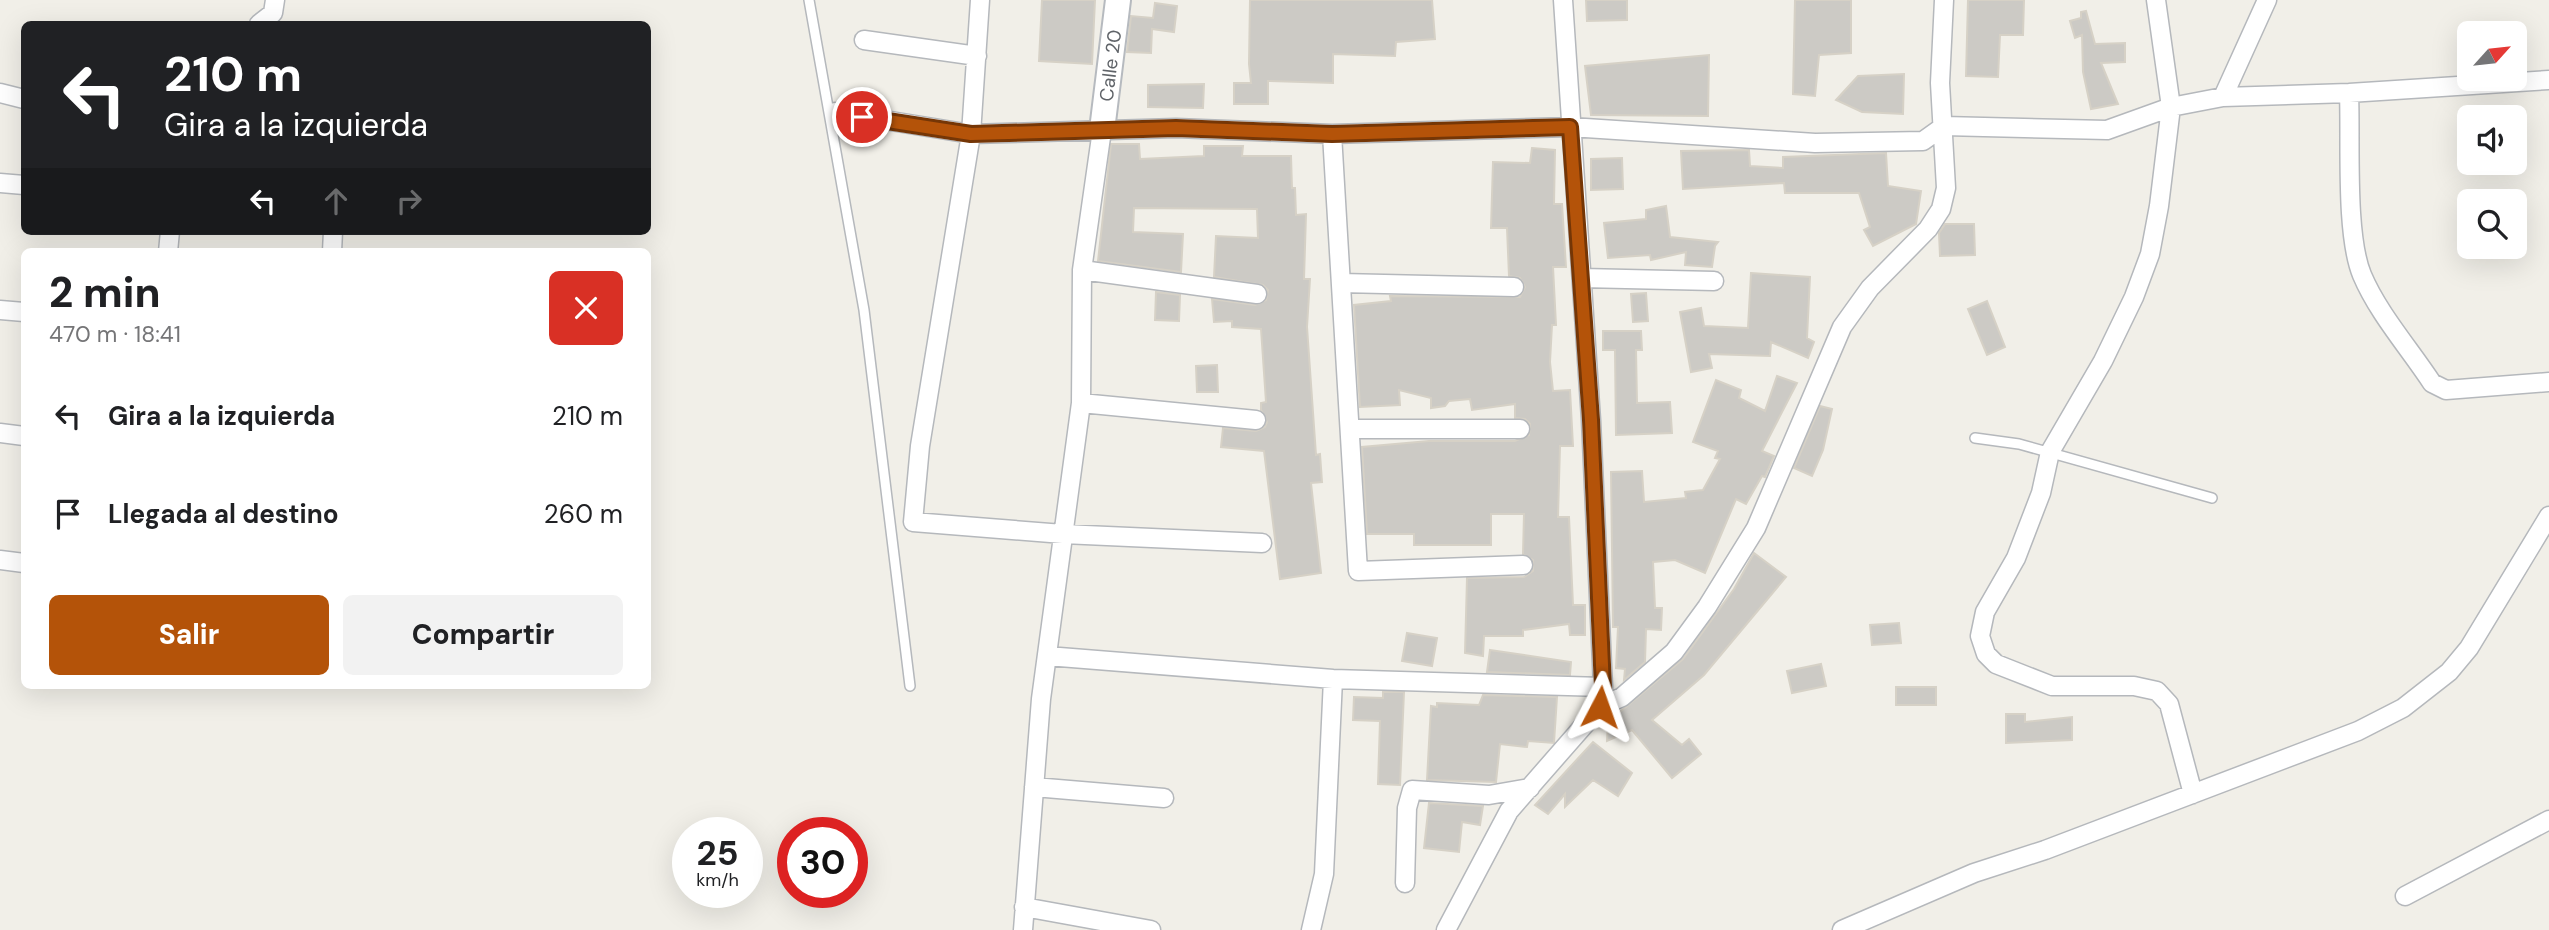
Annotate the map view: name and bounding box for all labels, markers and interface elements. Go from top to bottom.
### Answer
north arrow [2457,21,2527,91]
map controls [2457,21,2527,259]
street label: Calle 20 [1093,28,1127,103]
text: 210 m [164,42,302,106]
icon: left [49,49,140,140]
pin [832,87,892,147]
icon: arrive [843,98,881,136]
text: Gira a la izquierda [164,104,428,146]
button: sound [2457,105,2527,175]
icon: left [244,182,282,220]
icon: ahead [317,182,355,220]
icon: right [390,182,428,220]
button: search [2457,189,2527,259]
text: 2 min [49,265,160,320]
button: close [549,271,623,345]
text: 470 m · 18:41 [49,319,181,349]
icon: left [49,397,87,435]
text: Gira a la izquierda [108,399,335,433]
text: 210 m [552,399,623,433]
icon: arrive [49,495,87,533]
text: Llegada al destino [108,497,339,531]
text: 260 m [544,497,623,531]
button: Salir [49,595,329,675]
button: Compartir [343,595,623,675]
position arrow [1563,670,1637,744]
speed limit sign: 30 [777,817,868,908]
text: 25 [697,830,738,876]
text: km/h [696,868,739,892]

